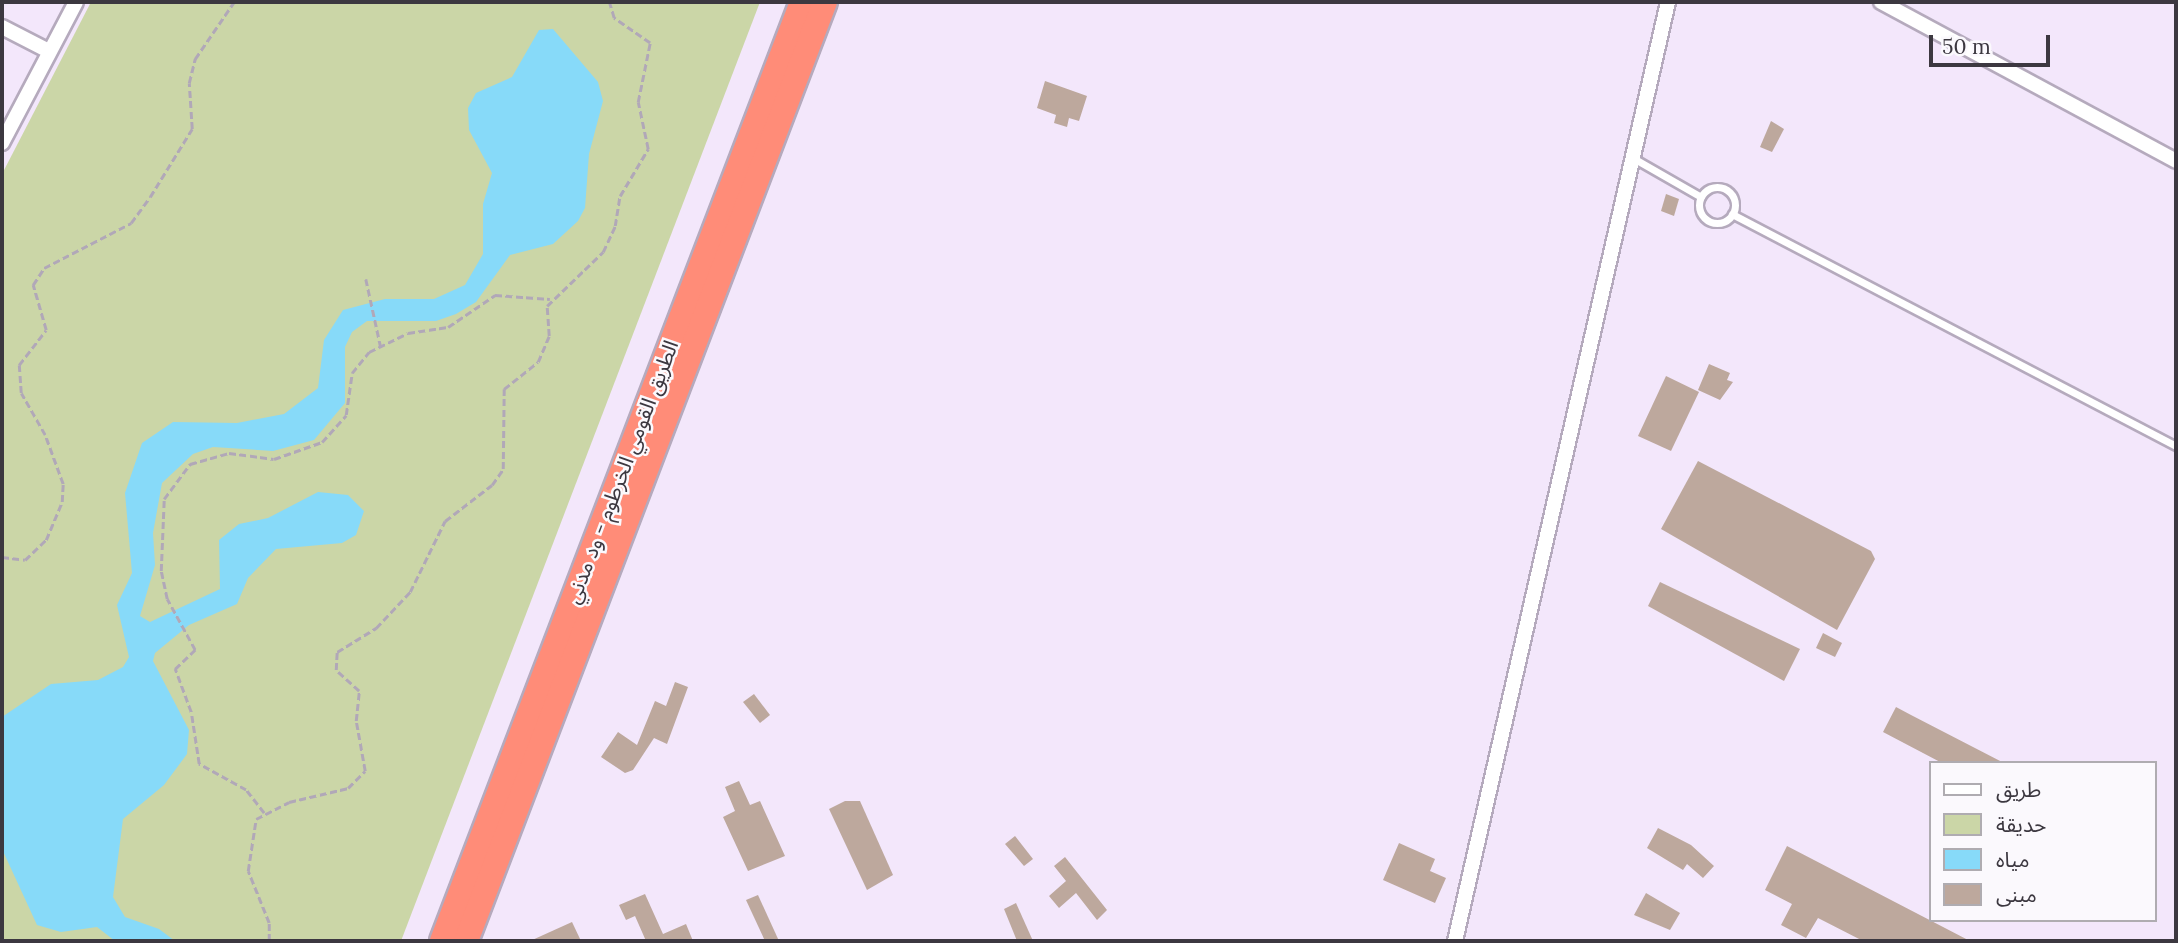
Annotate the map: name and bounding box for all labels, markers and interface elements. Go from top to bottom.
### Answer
scale bar [1933,21,2054,65]
text: 50 m [1942,33,1991,60]
street label: الطريق القومي الخرطوم - ود مدني [560,337,684,607]
legend [1930,761,2157,922]
text: طريق [1996,776,2041,803]
text: حديقة [1996,811,2046,838]
text: مياه [1996,846,2029,873]
text: مبنى [1996,881,2037,908]

